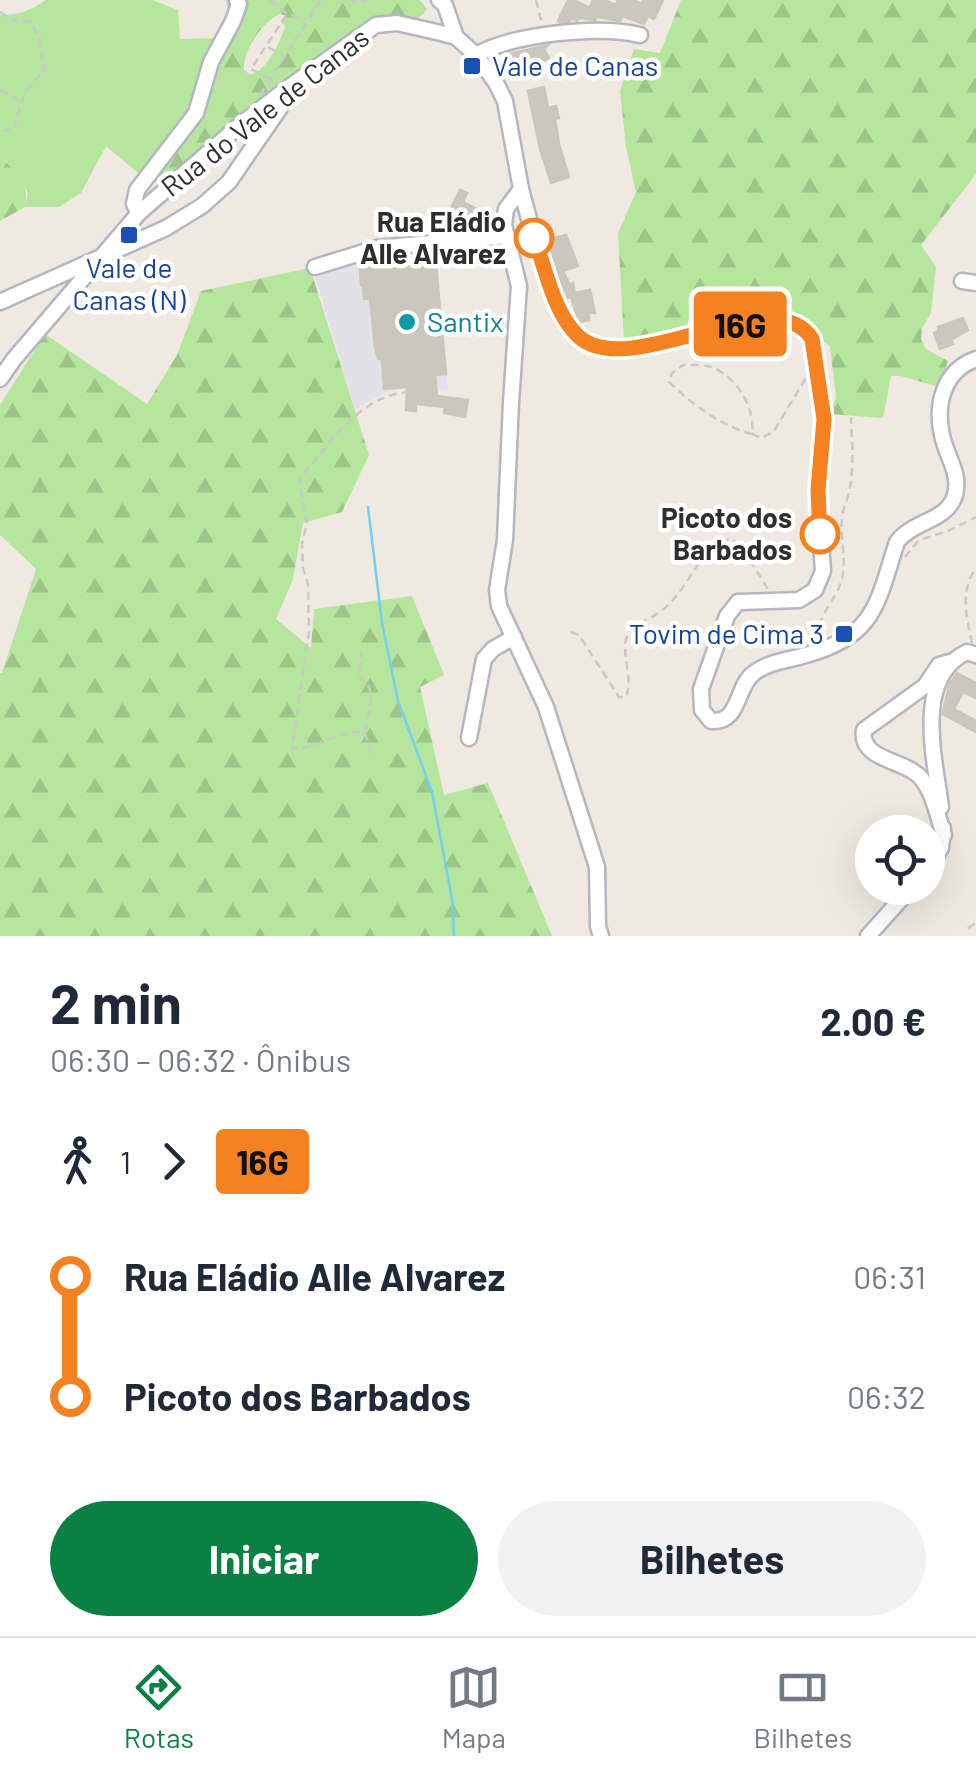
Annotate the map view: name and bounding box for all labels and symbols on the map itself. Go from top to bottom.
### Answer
street label: Rua do Vale de Canas [154,19,375,203]
place label: Vale de Canas [492,48,658,82]
marker: Vale de Canas [461,55,483,77]
place label: Rua Eládio Alle Alvarez [360,204,506,270]
marker: Rua Eládio Alle Alvarez [515,219,553,257]
marker: Vale de Canas (N) [118,224,140,246]
place label: Vale de Canas (N) [72,250,186,316]
line badge: 16G [682,292,798,356]
place label: Santix [427,304,503,338]
marker: Santix [396,311,418,333]
place label: Picoto dos Barbados [661,500,792,566]
marker: Picoto dos Barbados [801,515,839,553]
place label: Tovim de Cima 3 [629,616,824,650]
marker: Tovim de Cima 3 [833,623,855,645]

